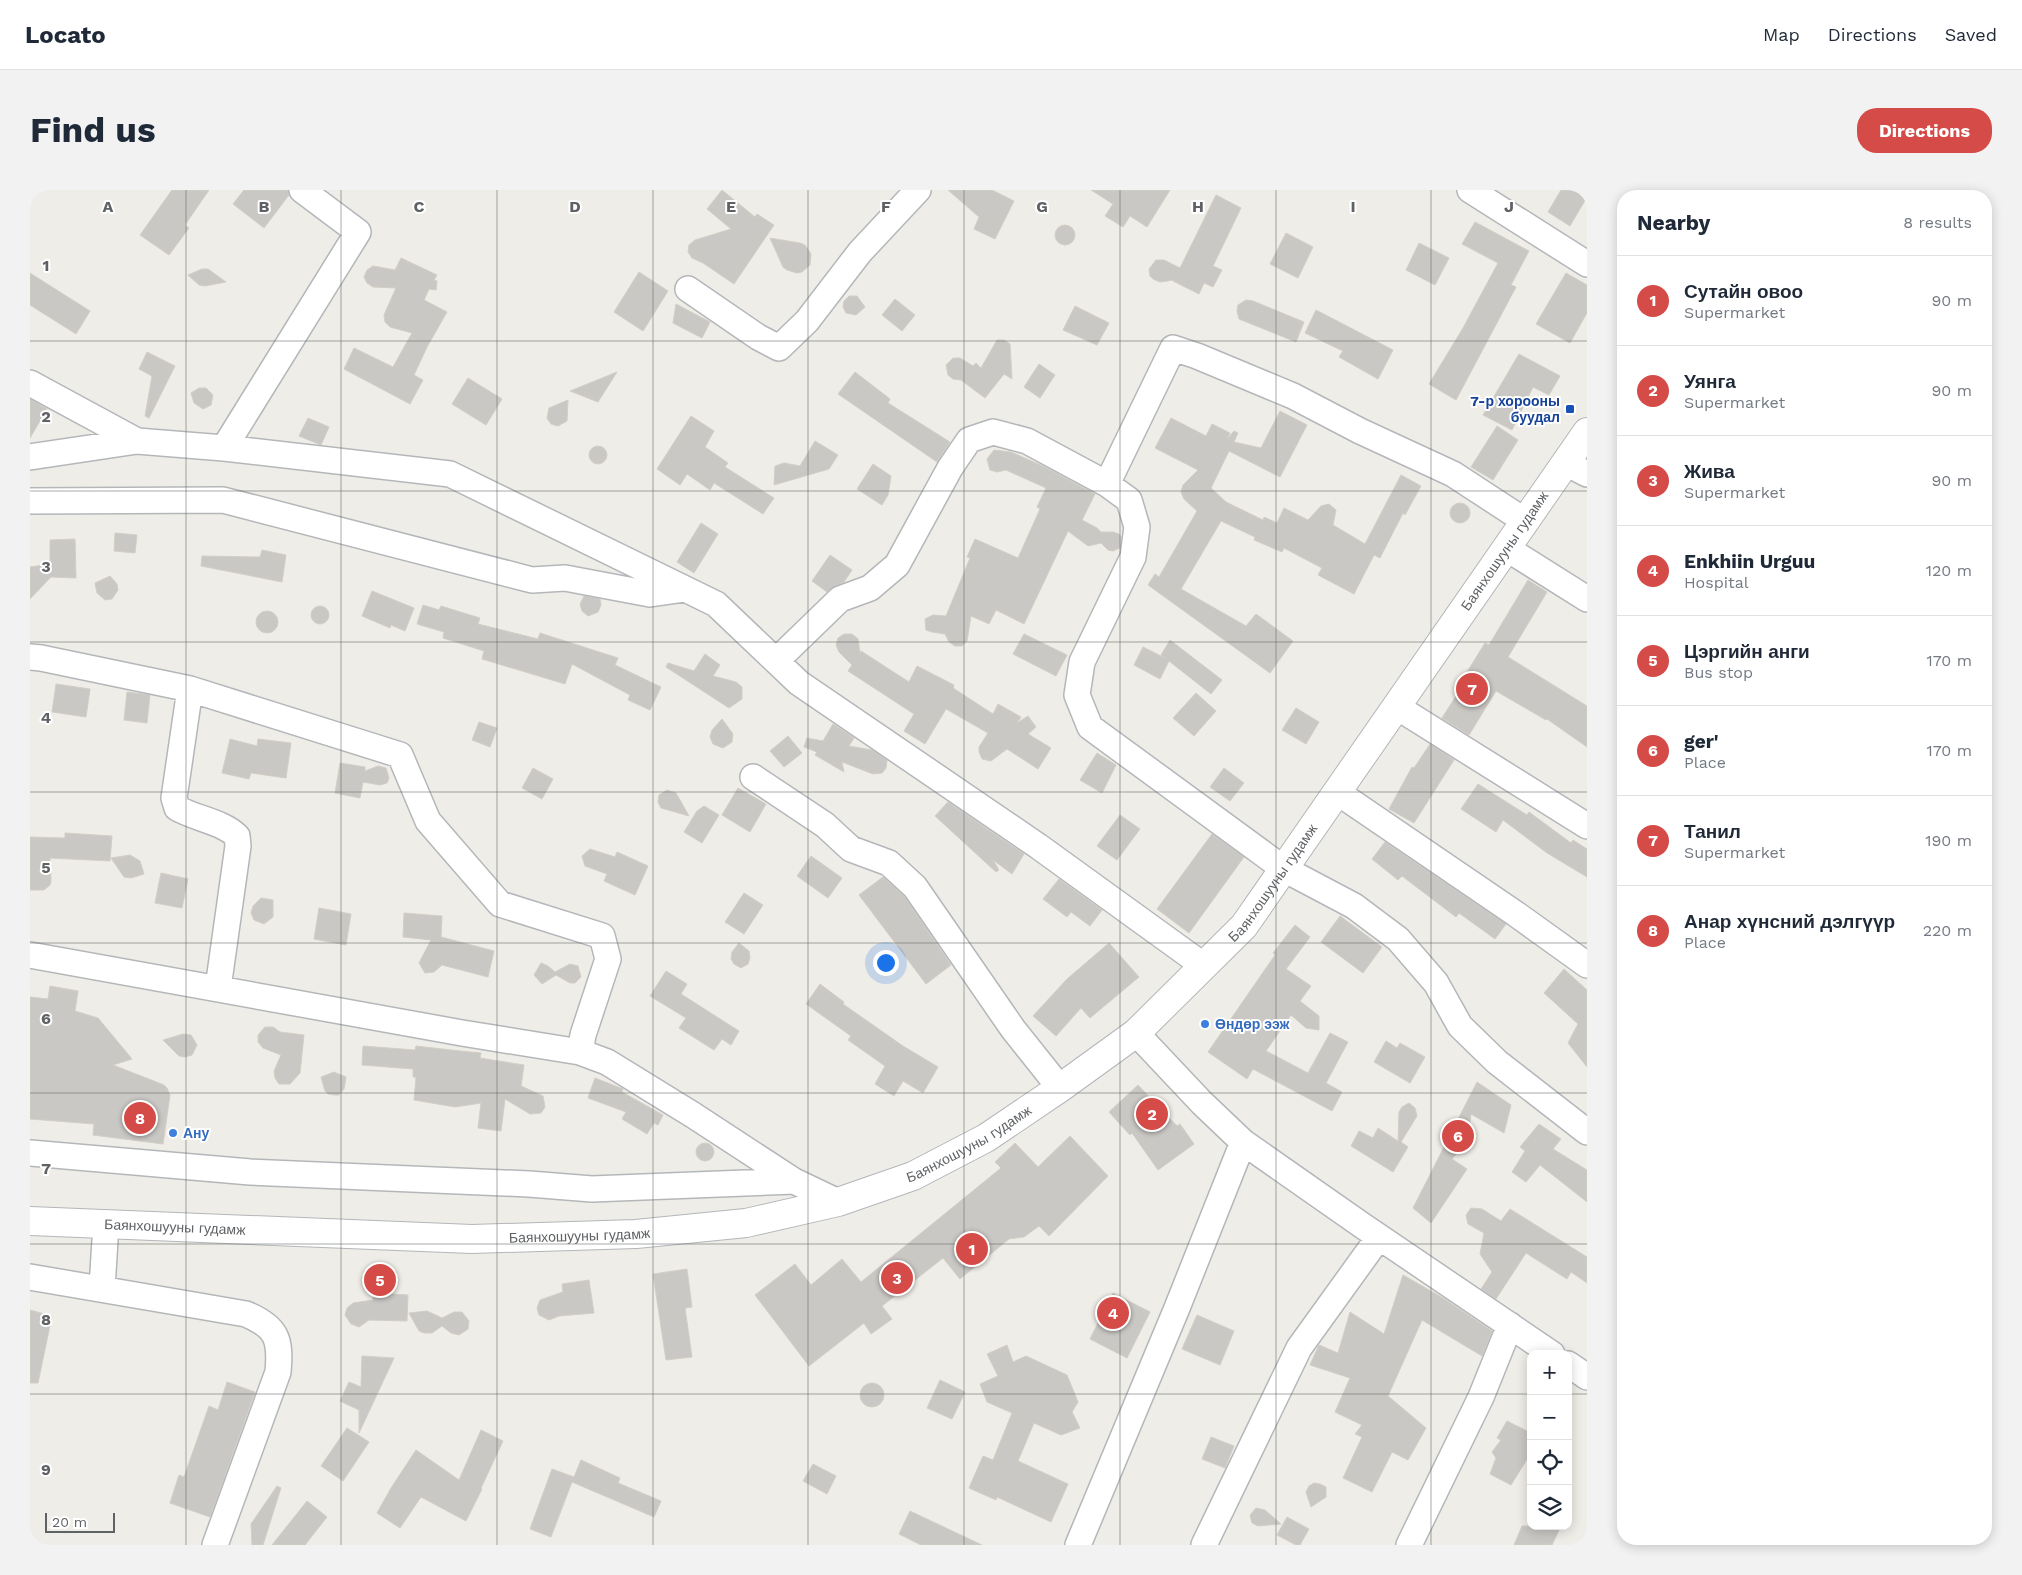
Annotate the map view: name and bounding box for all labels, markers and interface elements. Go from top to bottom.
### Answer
text: Locato [25,21,106,49]
text: Map [1763,24,1800,45]
text: Directions [1828,24,1917,45]
text: Saved [1945,24,1997,45]
button: Directions [1857,108,1992,153]
text: Find us [30,109,156,151]
text: A [103,197,114,216]
text: B [259,197,270,216]
text: C [414,197,425,216]
text: D [569,197,581,216]
text: E [726,197,736,216]
text: F [881,197,891,216]
text: G [1036,197,1048,216]
text: H [1192,197,1204,216]
text: I [1350,197,1356,216]
text: J [1504,197,1514,216]
text: Nearby [1637,210,1710,235]
text: 8 results [1903,213,1972,232]
text: 1 [43,256,49,275]
text: Сутайн овоо [1684,280,1803,303]
text: 1 [1650,291,1656,310]
text: 90 m [1931,291,1972,310]
text: Supermarket [1684,303,1785,322]
text: Уянга [1684,370,1736,393]
text: 2 [1648,381,1658,400]
text: 90 m [1931,381,1972,400]
place label: 7-р хорооны буудал [1470,393,1560,425]
text: Supermarket [1684,393,1785,412]
marker: 7-р хорооны буудал [1564,403,1576,415]
text: 2 [41,407,51,426]
text: Жива [1684,460,1735,483]
text: 3 [1648,471,1658,490]
text: 90 m [1931,471,1972,490]
text: Supermarket [1684,483,1785,502]
street label: Баянхошууны гудамж [1458,488,1552,613]
text: Enkhiin Urguu [1684,550,1815,573]
text: 3 [41,557,51,576]
text: 4 [1648,561,1658,580]
text: 120 m [1926,561,1972,580]
text: Hospital [1684,573,1749,592]
text: Цэргийн анги [1684,640,1810,663]
text: 5 [1648,651,1658,670]
text: 170 m [1926,651,1972,670]
text: Bus stop [1684,663,1753,682]
pin: 7 [1456,670,1488,708]
text: 4 [41,708,51,727]
text: ger' [1684,730,1719,753]
text: 6 [1648,741,1658,760]
text: 170 m [1926,741,1972,760]
text: Place [1684,753,1726,772]
street label: Баянхошууны гудамж [1225,820,1321,945]
text: Танил [1684,820,1741,843]
text: 7 [1648,831,1658,850]
text: 190 m [1925,831,1972,850]
text: Supermarket [1684,843,1785,862]
text: 5 [41,858,51,877]
text: Анар хүнсний дэлгүүр [1684,910,1895,933]
text: 8 [1648,921,1658,940]
text: 220 m [1923,921,1972,940]
text: Place [1684,933,1726,952]
your location [873,950,899,976]
text: 6 [41,1009,51,1028]
place label: Өндөр ээж [1215,1016,1291,1032]
marker: Өндөр ээж [1199,1018,1211,1030]
pin: 2 [1136,1095,1168,1133]
pin: 8 [124,1099,156,1137]
street label: Баянхошууны гудамж [904,1102,1035,1186]
pin: 6 [1442,1117,1474,1155]
place label: Ану [183,1125,210,1141]
marker: Ану [167,1127,179,1139]
text: 7 [41,1159,51,1178]
street label: Баянхошууны гудамж [104,1216,246,1238]
street label: Баянхошууны гудамж [509,1225,652,1246]
pin: 1 [956,1230,988,1268]
pin: 3 [881,1259,913,1297]
pin: 5 [364,1261,396,1299]
pin: 4 [1097,1294,1129,1332]
text: 8 [41,1310,51,1329]
map controls [1527,1350,1572,1530]
button: + [1527,1350,1572,1395]
button: − [1527,1395,1572,1440]
button: locate [1527,1440,1572,1485]
text: 9 [41,1460,51,1479]
button: layers [1527,1485,1572,1530]
scale bar [45,1510,115,1533]
text: 20 m [52,1514,87,1530]

